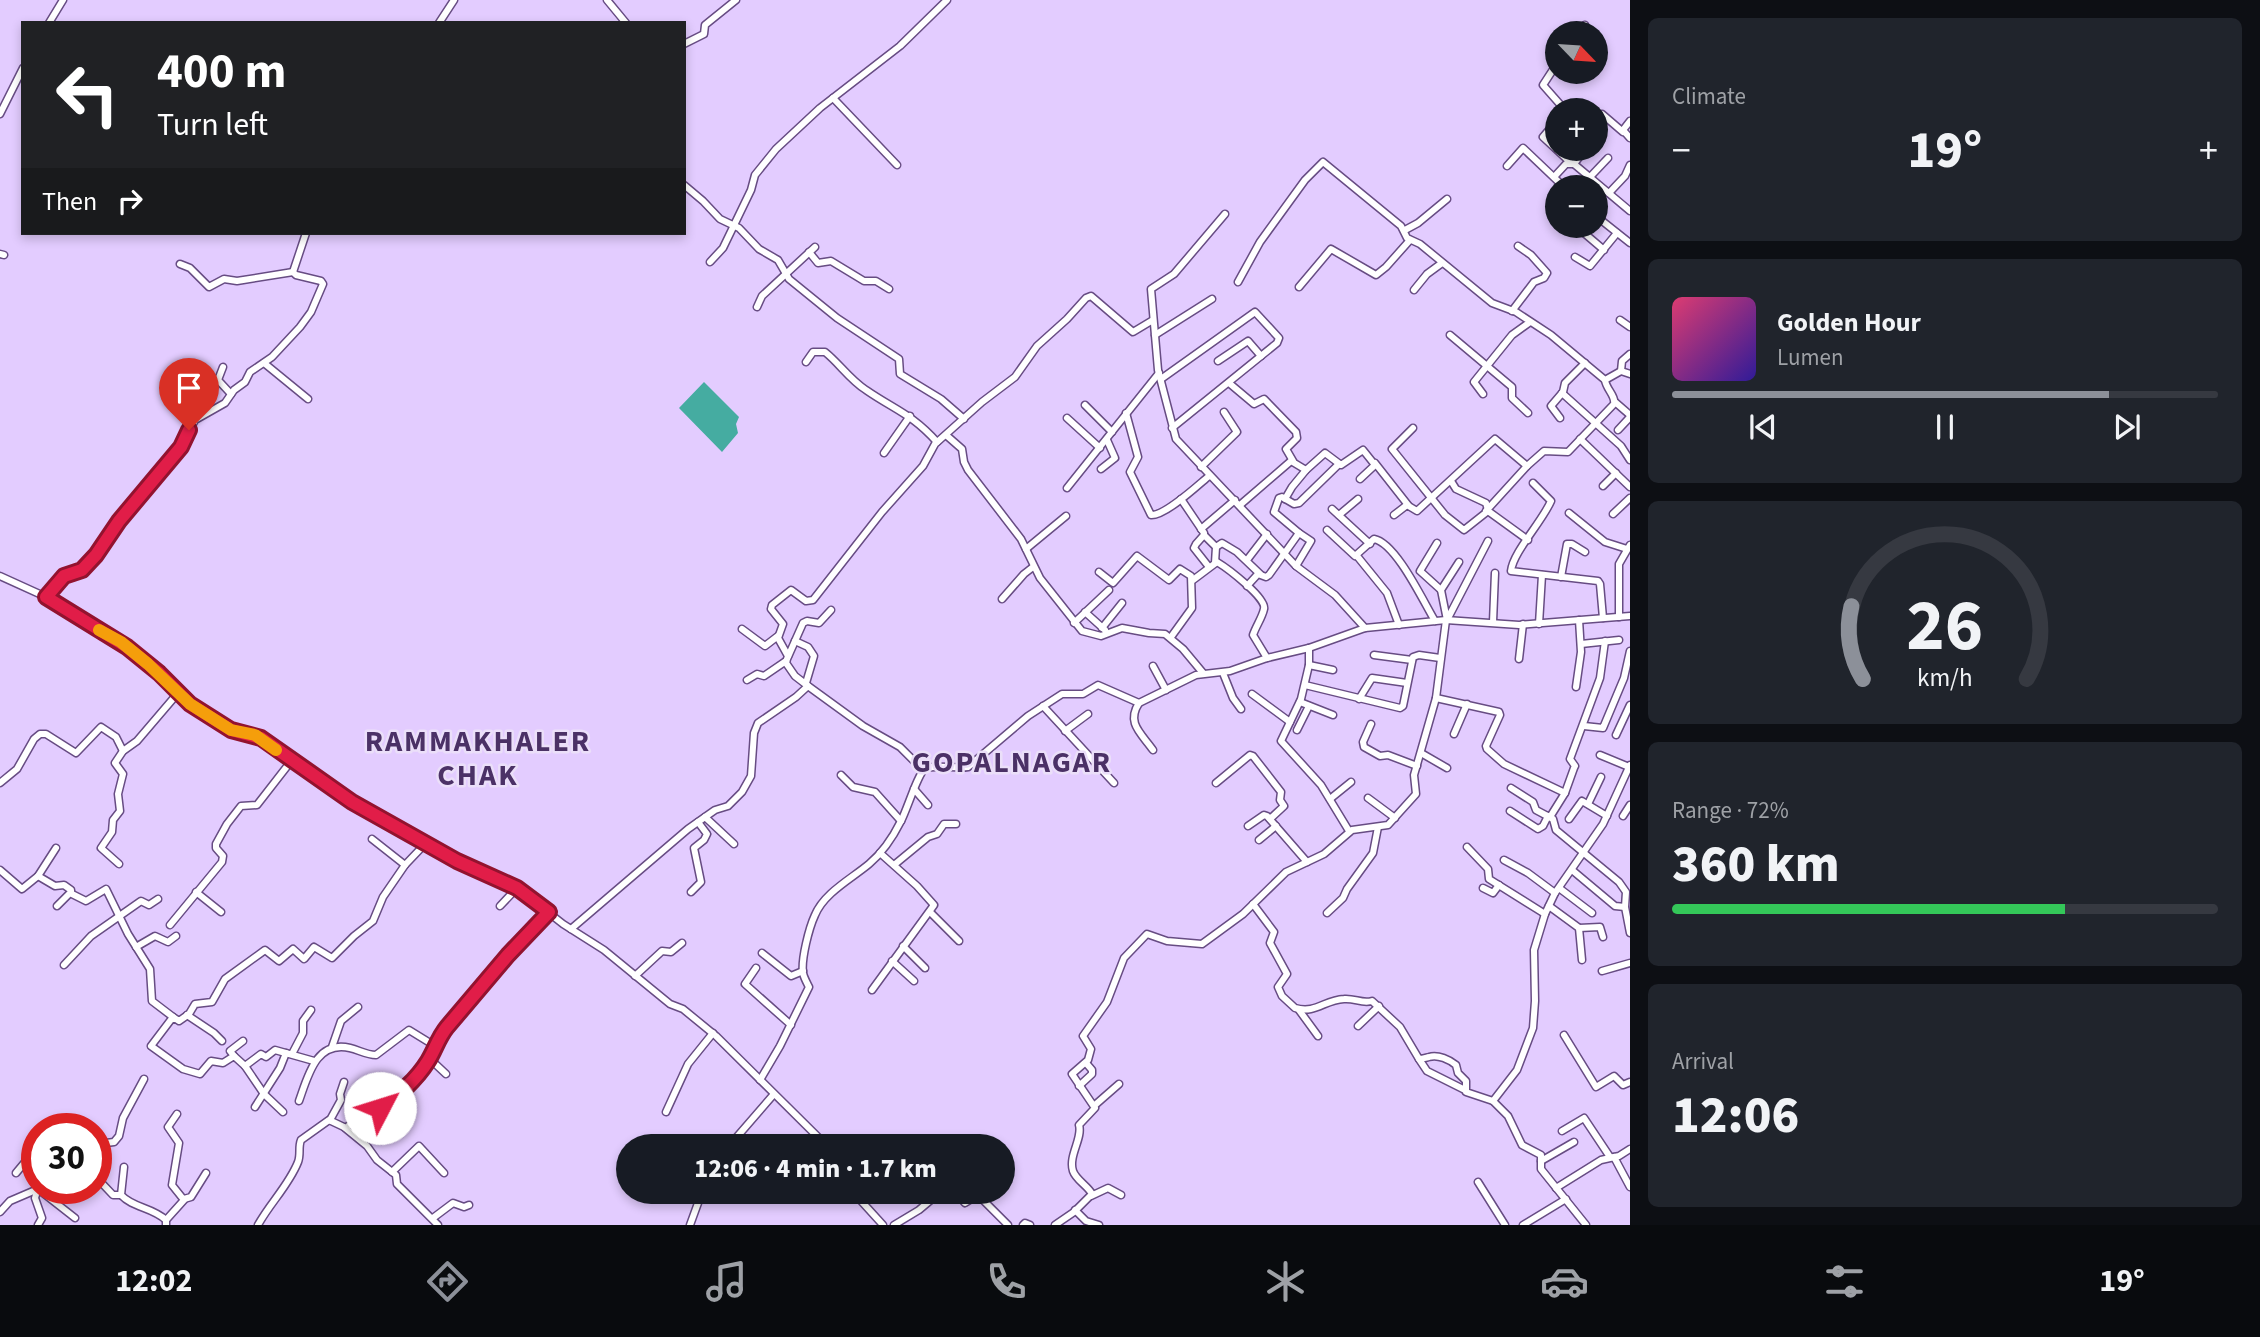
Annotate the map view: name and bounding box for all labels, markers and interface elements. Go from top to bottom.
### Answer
north arrow [1545,21,1608,84]
map controls [1545,21,1608,238]
text: 400 m [157,37,286,107]
icon: left [42,49,133,140]
text: Climate [1672,80,1746,113]
button: + [1545,98,1608,161]
text: Turn left [157,102,268,148]
text: 19° [1908,114,1982,188]
text: − [1672,124,1691,178]
text: + [2199,124,2218,178]
button: − [1545,175,1608,238]
icon: right [111,182,149,220]
text: Then [42,183,97,220]
text: Golden Hour [1777,304,1921,341]
text: Lumen [1777,341,1844,374]
pin [159,358,219,430]
icon: arrive [170,369,208,407]
icon: previous [1744,408,1782,446]
icon: pause [1926,408,1964,446]
icon: next [2108,408,2146,446]
text: 26 [1907,574,1983,678]
text: km/h [1917,659,1973,695]
district label: RAMMAKHALER CHAK [365,720,591,797]
district label: GOPALNAGAR [912,741,1112,784]
text: Range · 72% [1672,794,1789,827]
text: 360 km [1672,828,1840,902]
text: Arrival [1672,1045,1734,1078]
position arrow [343,1071,417,1145]
text: 12:06 [1672,1079,1799,1153]
speed limit sign: 30 [21,1113,112,1204]
text: 12:06 · 4 min · 1.7 km [694,1150,937,1187]
icon: directions [423,1257,472,1306]
icon: music [702,1257,751,1306]
icon: phone [982,1257,1031,1306]
icon: climate [1261,1257,1310,1306]
icon: car [1540,1257,1589,1306]
icon: filters [1820,1257,1869,1306]
text: 12:02 [115,1258,192,1304]
text: 19° [2099,1258,2145,1304]

